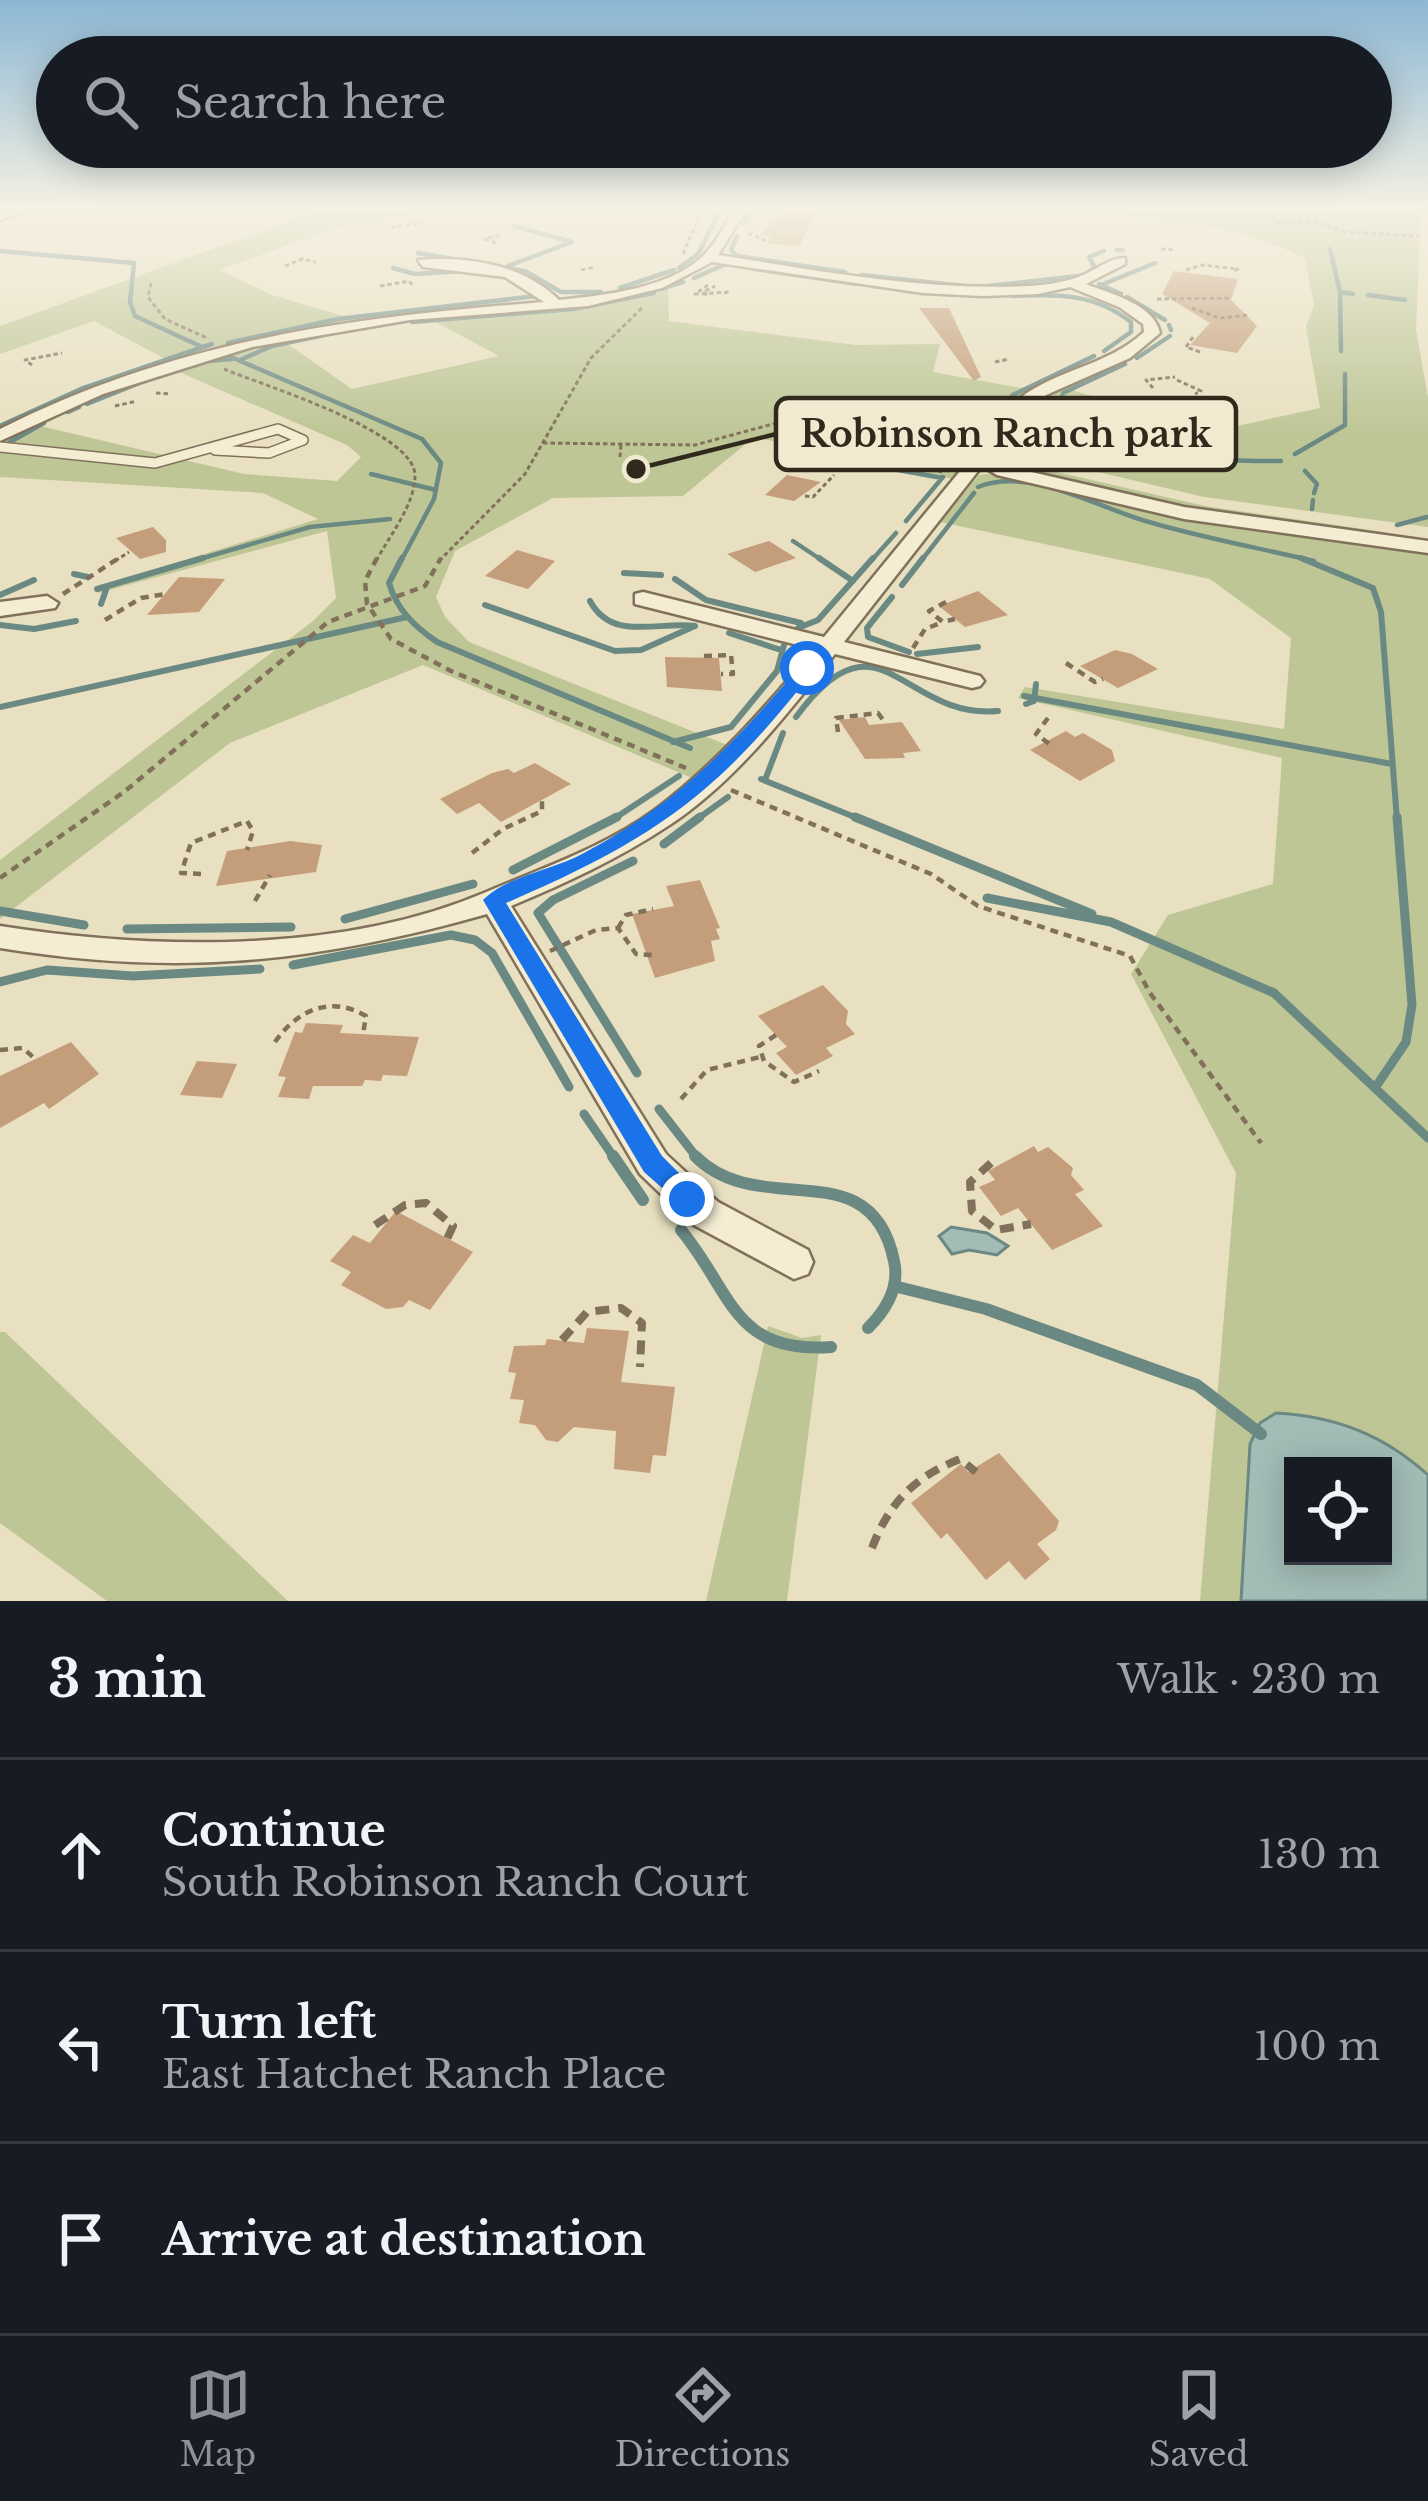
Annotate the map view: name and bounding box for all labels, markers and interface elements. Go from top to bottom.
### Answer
search box [36,36,1392,168]
icon: search [78,69,144,135]
text: Search here [174,74,446,130]
callout: Robinson Ranch park [776,398,1236,470]
text: Robinson Ranch park [800,412,1213,457]
route start [780,641,834,695]
route end [660,1172,714,1226]
map controls [1284,1457,1392,1565]
button: locate [1284,1457,1392,1565]
text: 3 min [48,1648,206,1711]
text: Walk · 230 m [1117,1655,1380,1704]
text: Continue [162,1802,386,1858]
icon: ahead [48,1822,114,1888]
text: 130 m [1258,1830,1380,1879]
text: South Robinson Ranch Court [162,1858,749,1907]
text: Turn left [162,1994,376,2050]
icon: left [48,2014,114,2080]
text: 100 m [1254,2022,1380,2071]
text: East Hatchet Ranch Place [162,2050,666,2099]
icon: arrive [48,2206,114,2272]
text: Arrive at destination [162,2211,646,2267]
tab: Map [179,2362,256,2475]
tab: Directions [615,2362,790,2475]
tab: Saved [1149,2362,1249,2475]

